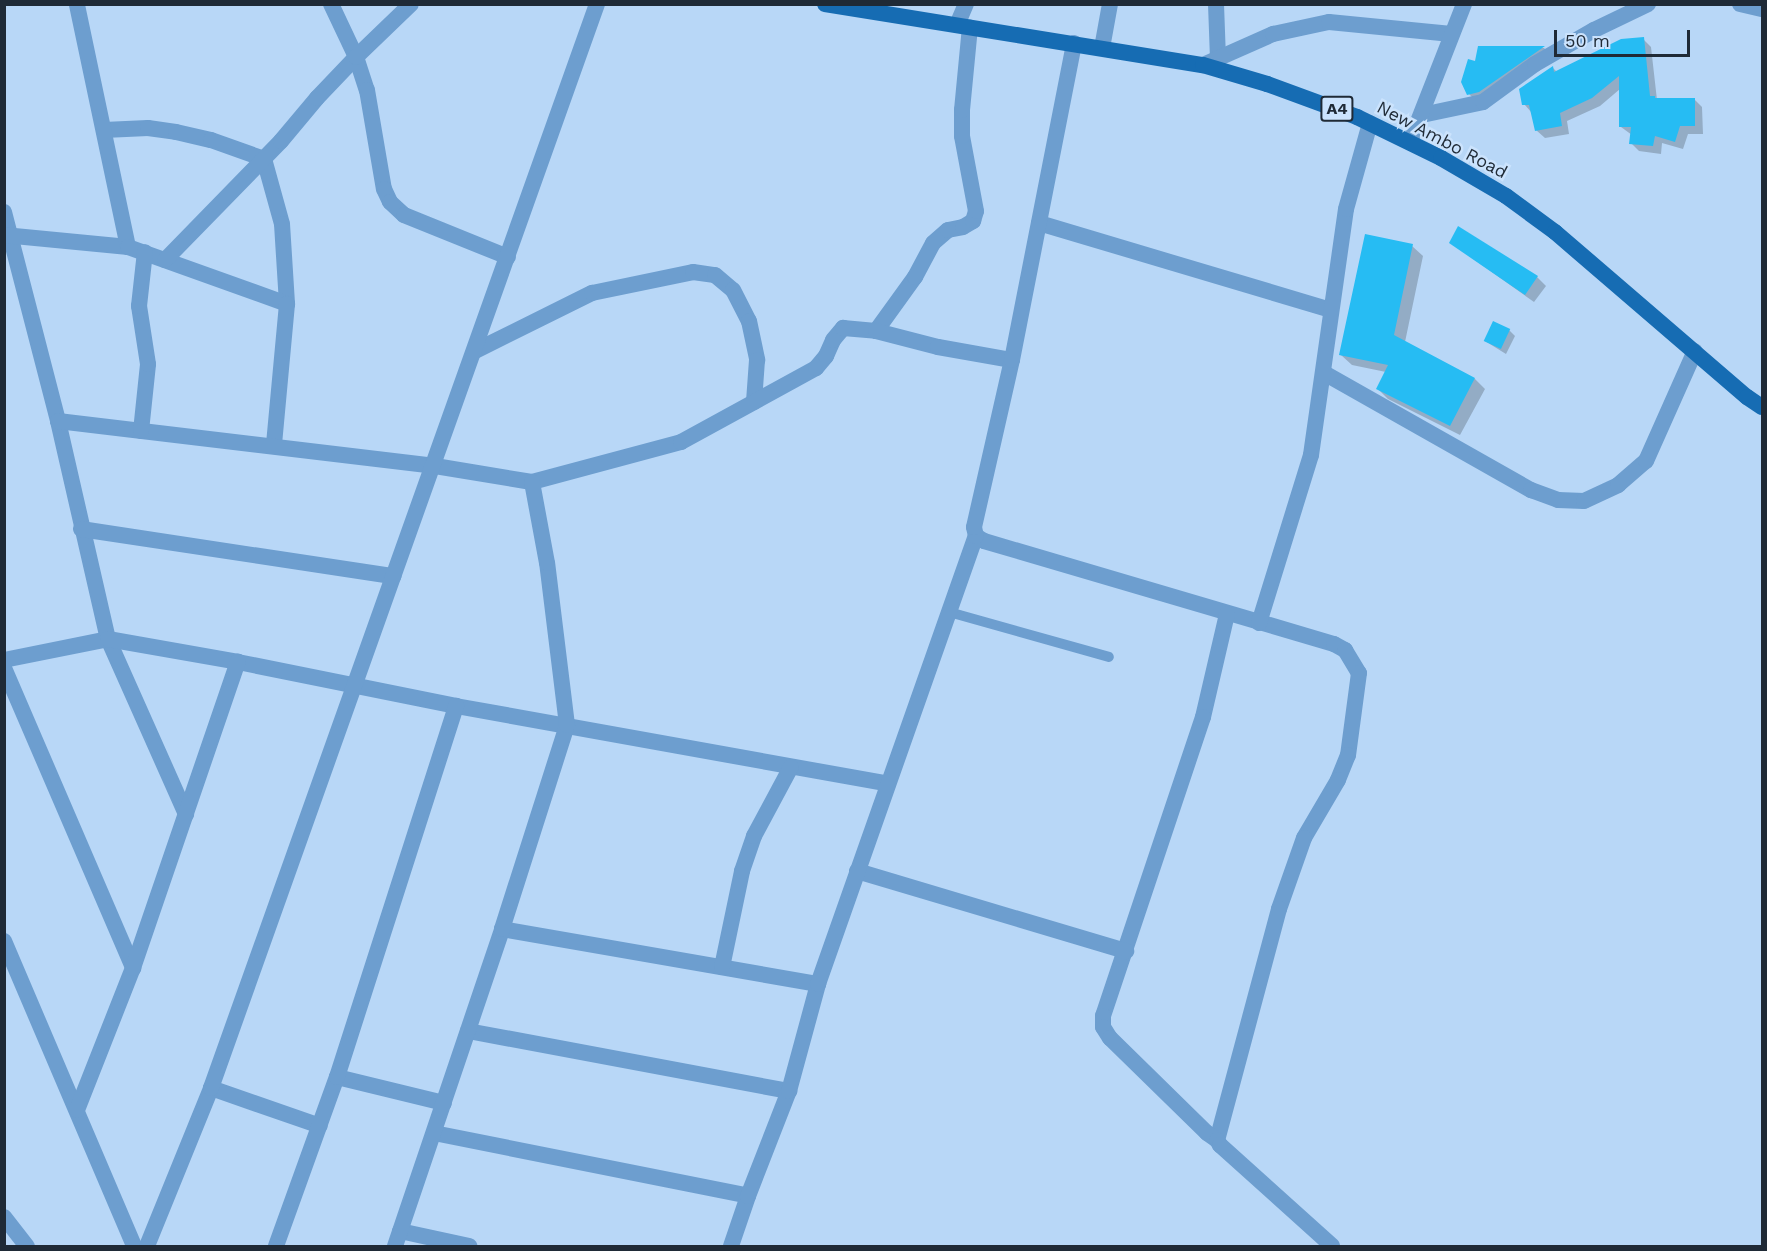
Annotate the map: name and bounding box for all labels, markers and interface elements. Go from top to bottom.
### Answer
scale bar [1557,18,1694,56]
text: 50 m [1565,30,1610,51]
road number: A4 [1319,96,1355,122]
street label: New Ambo Road [1373,96,1511,184]

